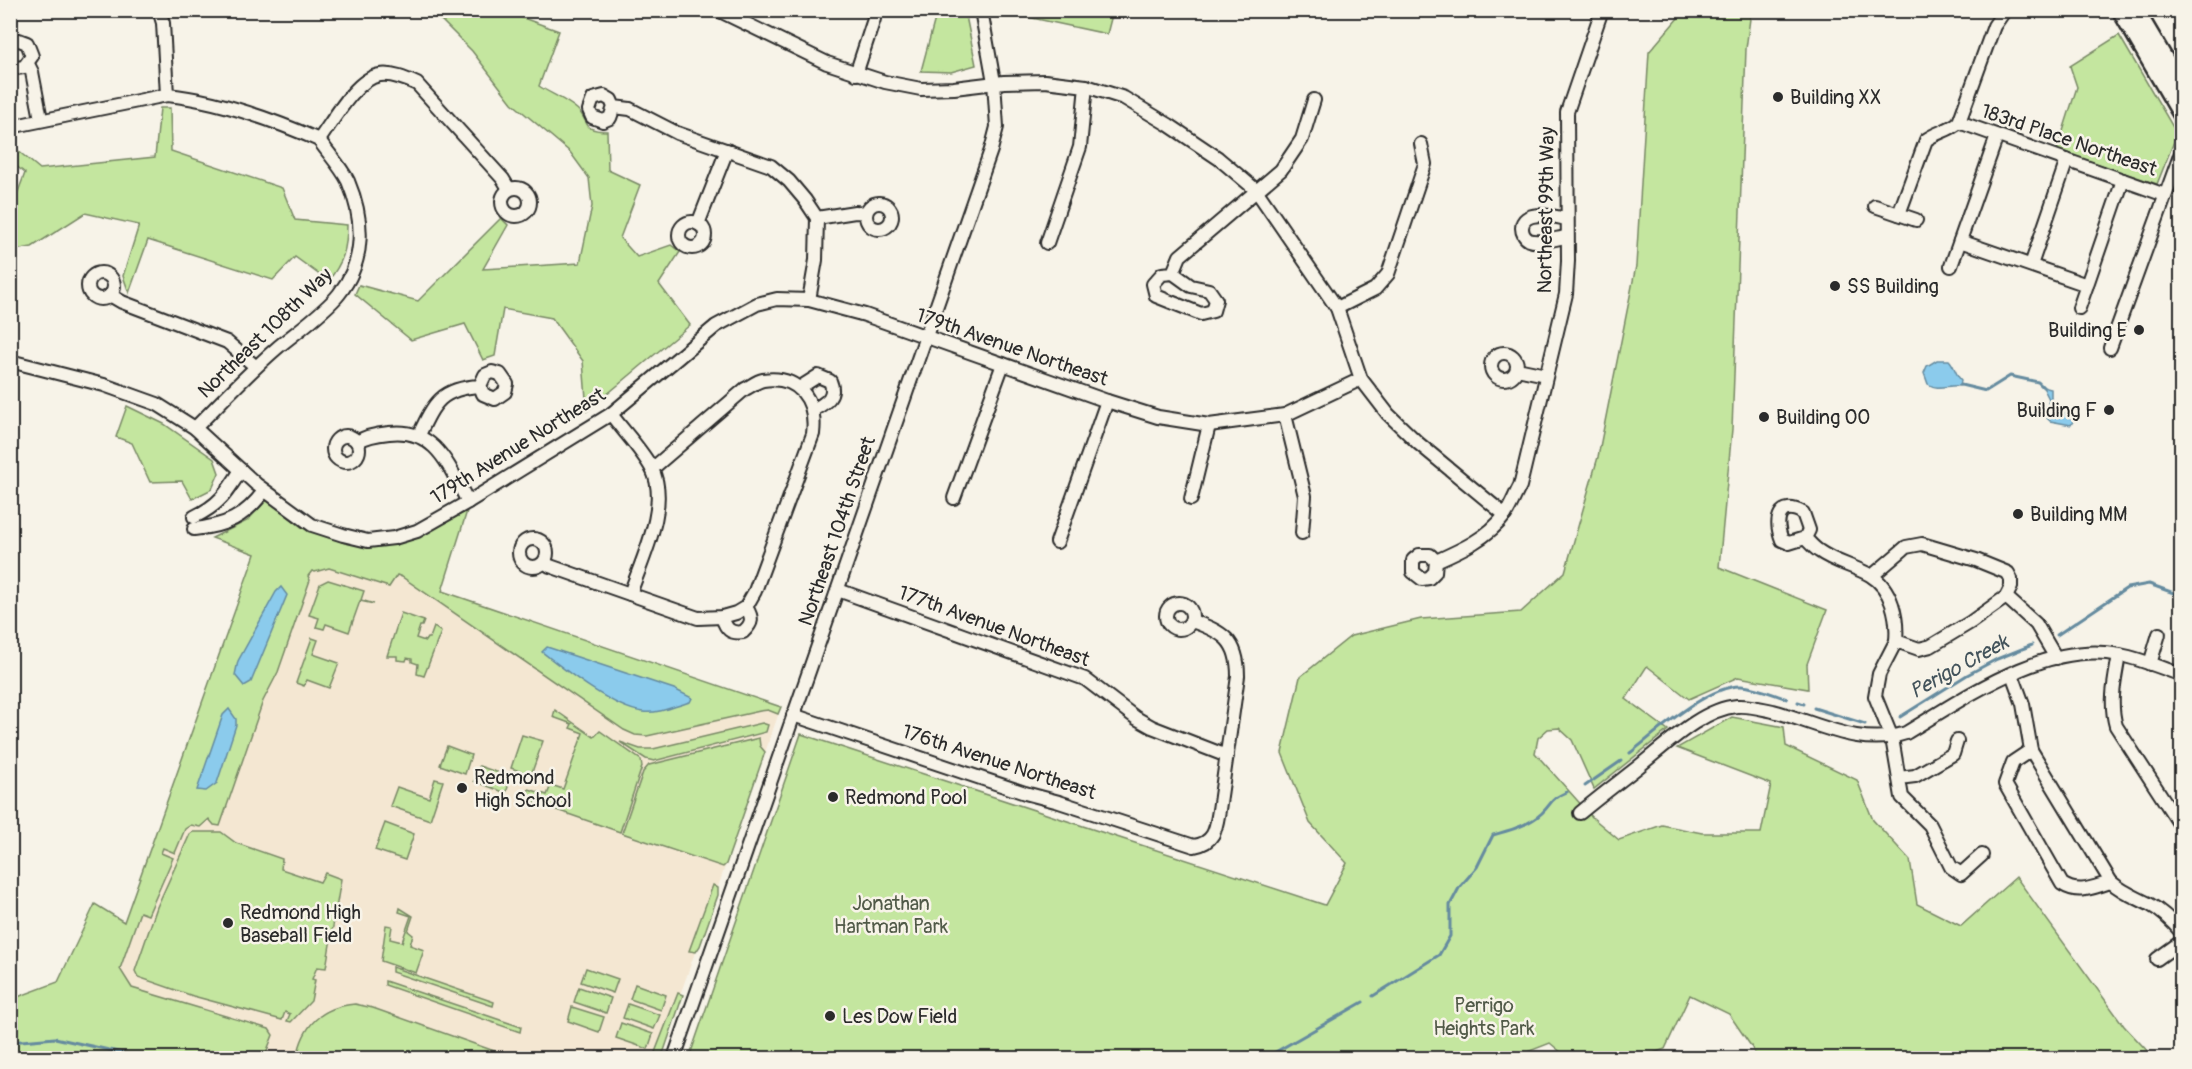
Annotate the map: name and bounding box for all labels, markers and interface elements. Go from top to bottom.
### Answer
place label: Building XX [1790,85,1881,110]
marker: Building XX [1771,90,1785,104]
street label: 183rd Place Northeast [1978,98,2161,182]
street label: Northeast 99th Way [1532,126,1560,294]
street label: Northeast 108th Way [192,262,338,404]
place label: SS Building [1847,274,1939,299]
marker: SS Building [1828,279,1842,293]
street label: 179th Avenue Northeast [913,302,1112,392]
place label: Building E [2048,318,2127,343]
marker: Building E [2132,323,2146,337]
street label: 179th Avenue Northeast [426,382,611,510]
place label: Building F [2016,398,2097,423]
marker: Building F [2102,403,2116,417]
place label: Building OO [1776,405,1870,430]
marker: Building OO [1757,410,1771,424]
street label: Northeast 104th Street [793,432,881,629]
place label: Building MM [2030,502,2127,527]
marker: Building MM [2011,507,2025,521]
street label: 177th Avenue Northeast [895,580,1094,673]
water label: Perigo Creek [1905,628,2015,705]
street label: 176th Avenue Northeast [899,719,1100,805]
place label: Redmond High School [474,765,572,813]
marker: Redmond High School [455,781,469,795]
place label: Redmond Pool [845,785,967,810]
marker: Redmond Pool [826,790,840,804]
park label: Jonathan Hartman Park [834,891,949,939]
place label: Redmond High Baseball Field [240,900,361,948]
marker: Redmond High Baseball Field [221,916,235,930]
park label: Perrigo Heights Park [1433,993,1535,1041]
place label: Les Dow Field [842,1004,957,1029]
marker: Les Dow Field [823,1009,837,1023]

